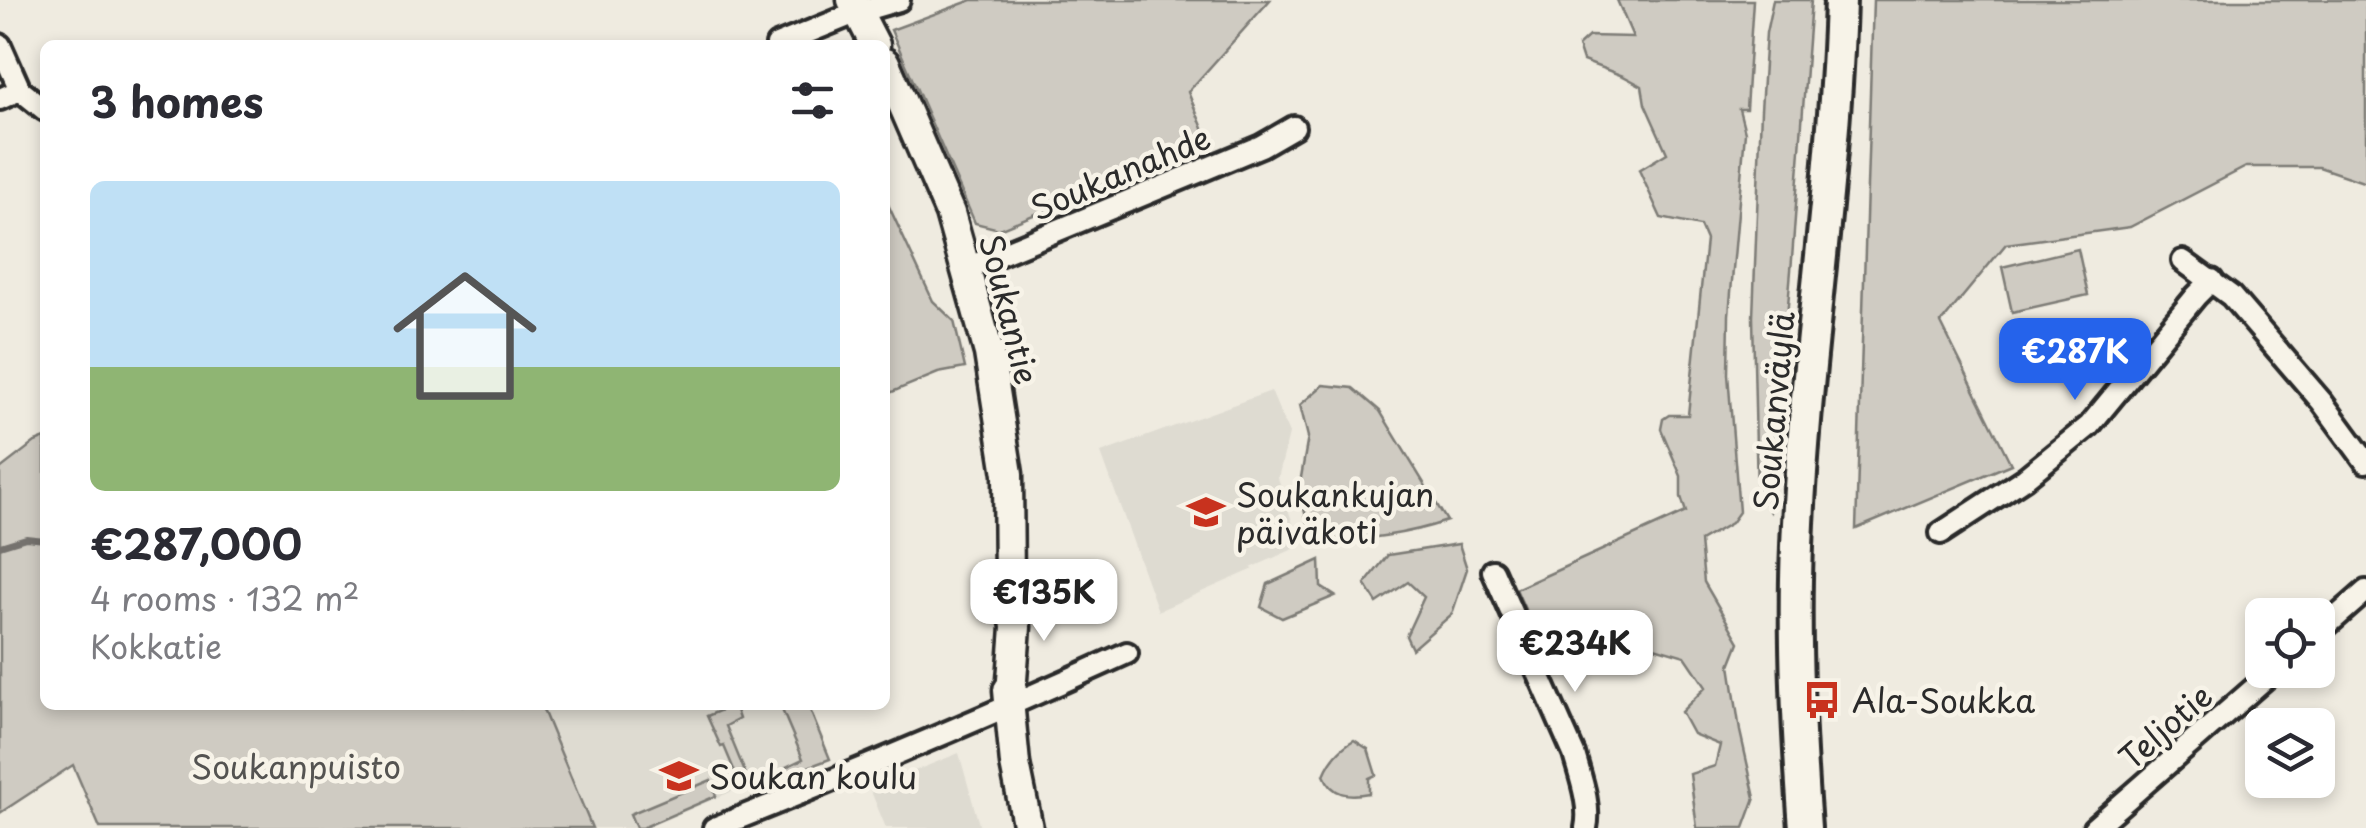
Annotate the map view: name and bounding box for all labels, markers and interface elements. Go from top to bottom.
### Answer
text: 3 homes [90,69,263,132]
icon: filters [785,73,840,128]
street label: Soukanahde [1023,113,1217,231]
street label: Soukantie [968,229,1052,389]
icon: home [375,246,555,426]
street label: Soukanväylä [1740,309,1806,513]
pin: €287K [2005,318,2145,403]
text: €287K [2021,326,2129,374]
place label: Soukankujan päiväkoti [1236,470,1434,555]
school or university icon: Soukankujan päiväkoti [1185,491,1227,533]
text: €287,000 [90,511,302,574]
pin: €135K [974,559,1114,644]
text: €135K [992,567,1096,615]
text: 4 rooms · 132 m² [90,574,360,622]
map controls [2245,598,2335,798]
button: locate [2245,598,2335,688]
pin: €234K [1505,610,1645,695]
text: €234K [1519,618,1631,666]
text: Kokkatie [90,622,222,670]
street label: Teljotie [2108,672,2222,780]
place label: Ala-Soukka [1852,676,2035,724]
bus stop icon: Ala-Soukka [1801,679,1843,721]
button: layers [2245,708,2335,798]
park label: Soukanpuisto [191,742,401,790]
place label: Soukan koulu [709,752,917,800]
school or university icon: Soukan koulu [658,755,700,797]

